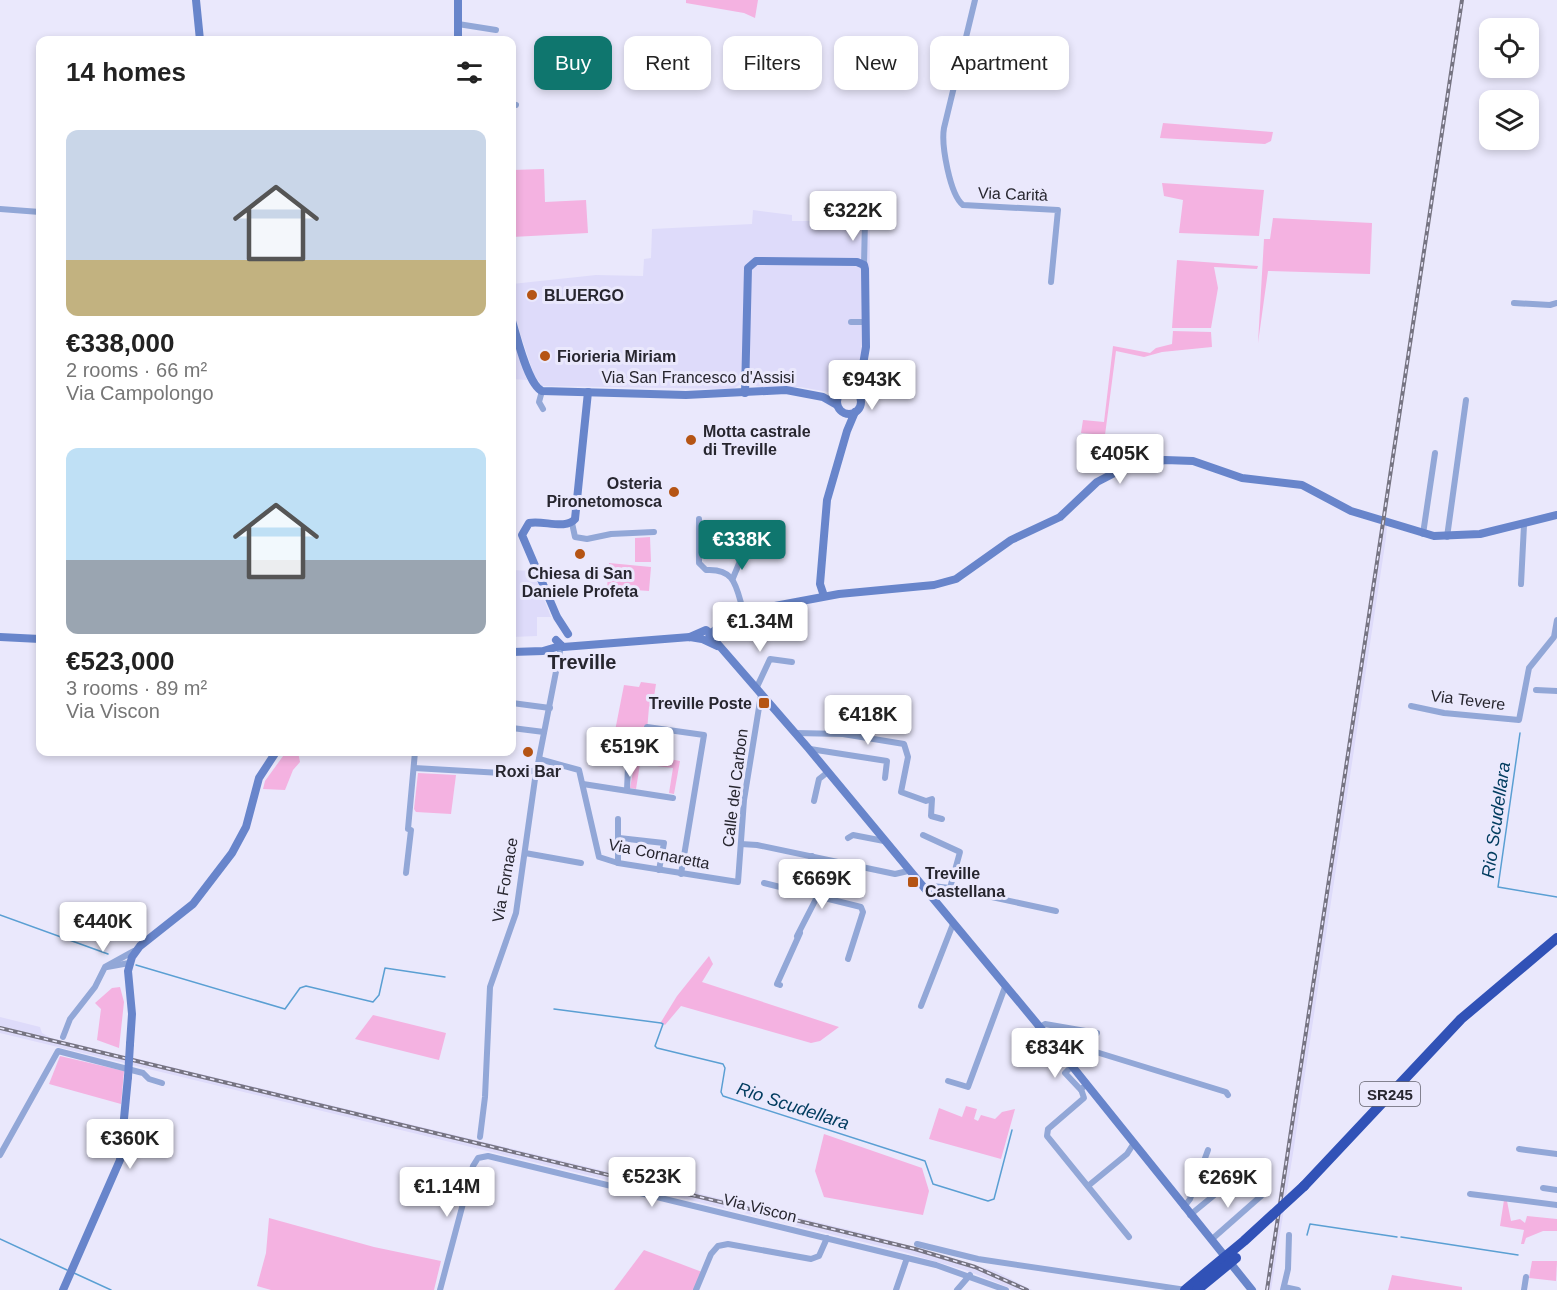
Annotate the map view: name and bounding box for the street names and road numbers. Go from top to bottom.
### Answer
street label: Via Carità [978,184,1048,204]
street label: Via San Francesco d'Assisi [601,369,795,386]
street label: Via Tevere [1430,687,1506,713]
street label: Calle del Carbon [719,728,751,848]
street label: Via Fornace [489,836,521,924]
street label: Via Cornaretta [607,836,711,872]
road number: SR245 [1360,1082,1420,1106]
street label: Via Viscon [722,1191,798,1225]

